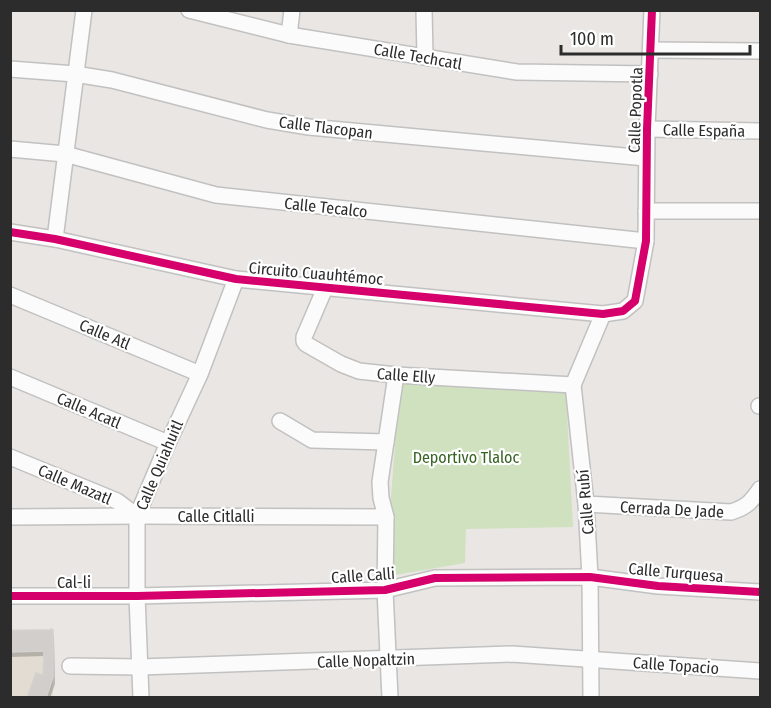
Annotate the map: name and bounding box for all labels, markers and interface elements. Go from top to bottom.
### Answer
scale bar [561,18,750,56]
text: 100 m [570,28,614,50]
street label: Calle Techcatl [372,39,463,74]
street label: Calle Popotla [625,67,646,153]
street label: Calle Tlacopan [278,112,374,143]
street label: Calle España [663,120,746,141]
street label: Calle Tecalco [283,194,369,221]
street label: Circuito Cuauhtémoc [248,258,384,289]
street label: Calle Atl [77,315,133,354]
street label: Calle Elly [376,364,437,387]
street label: Calle Acatl [54,388,124,432]
street label: Calle Quiahuitl [132,417,187,513]
park label: Deportivo Tlaloc [413,448,520,467]
street label: Calle Mazatl [35,460,114,508]
street label: Calle Rubí [573,469,598,535]
street label: Cerrada De Jade [620,497,725,522]
street label: Calle Citlalli [177,507,255,526]
street label: Calle Turquesa [628,559,724,586]
street label: Calle Calli [331,564,396,587]
street label: Cal-li [57,573,91,592]
street label: Calle Nopaltzin [317,649,415,672]
street label: Calle Topacio [632,653,720,678]

